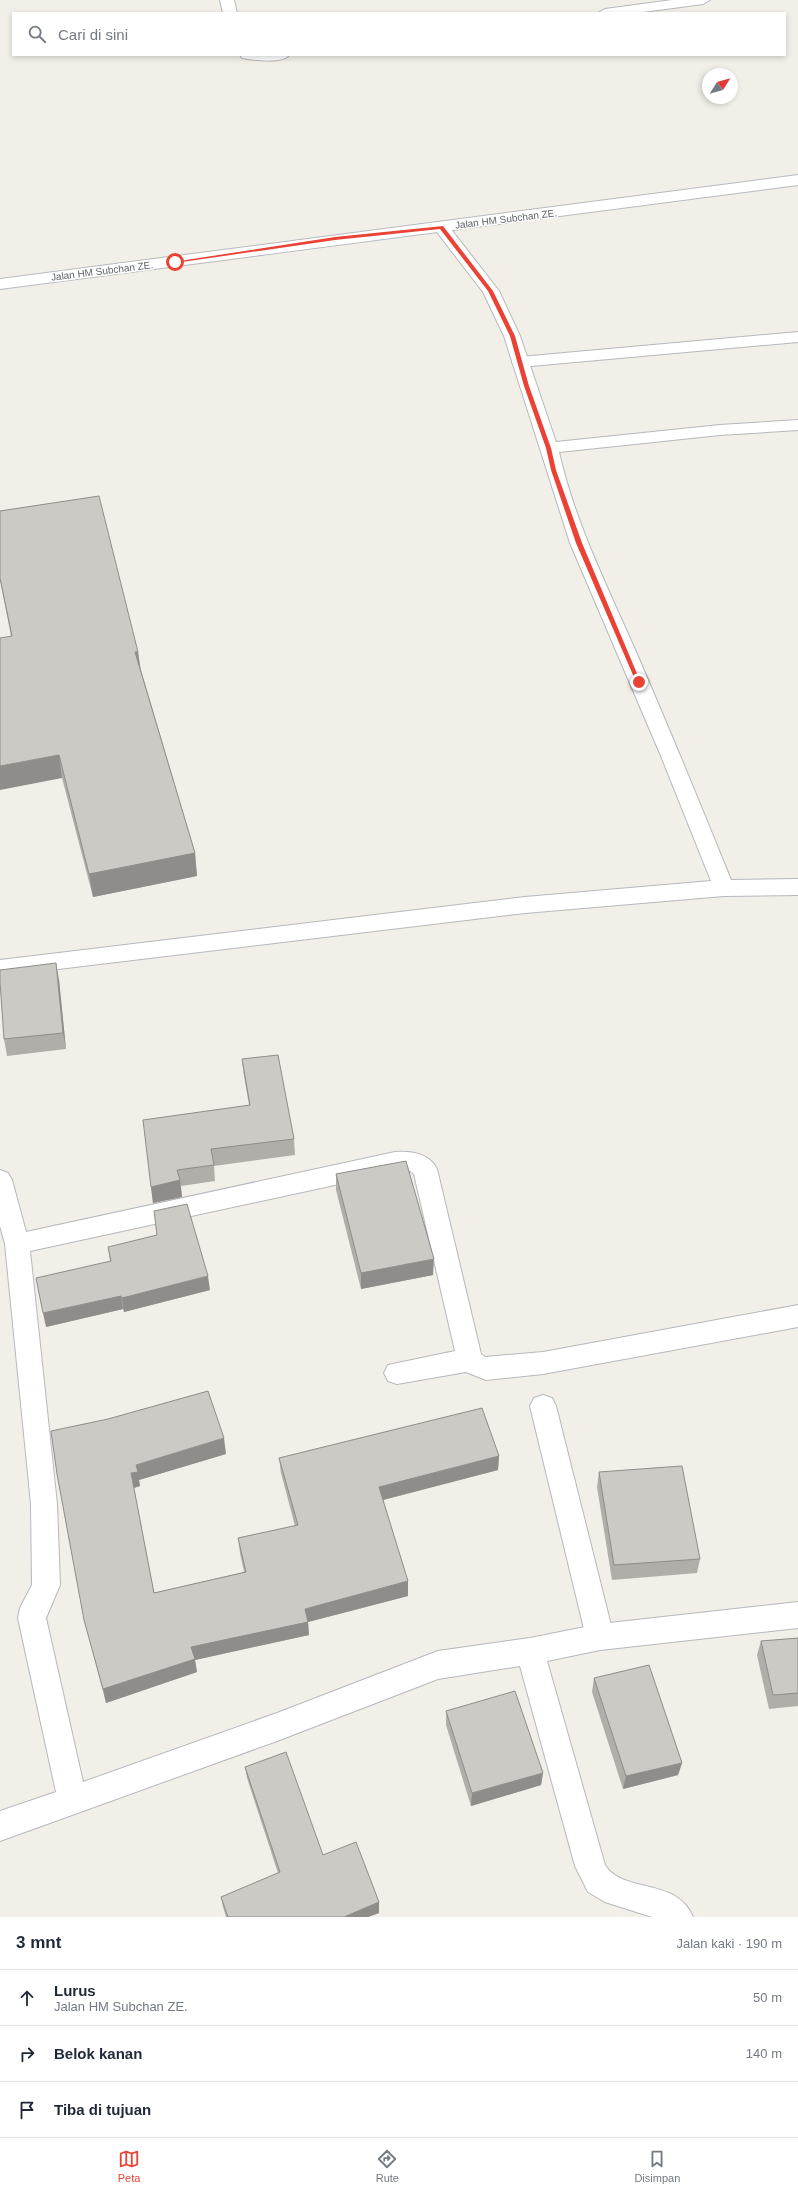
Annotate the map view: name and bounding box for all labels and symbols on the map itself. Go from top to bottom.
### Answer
north arrow [702,68,738,104]
street label: Jalan HM Subchan ZE. [454,207,558,231]
route start [166,253,184,271]
street label: Jalan HM Subchan ZE. [50,259,154,283]
route end [630,673,648,691]

